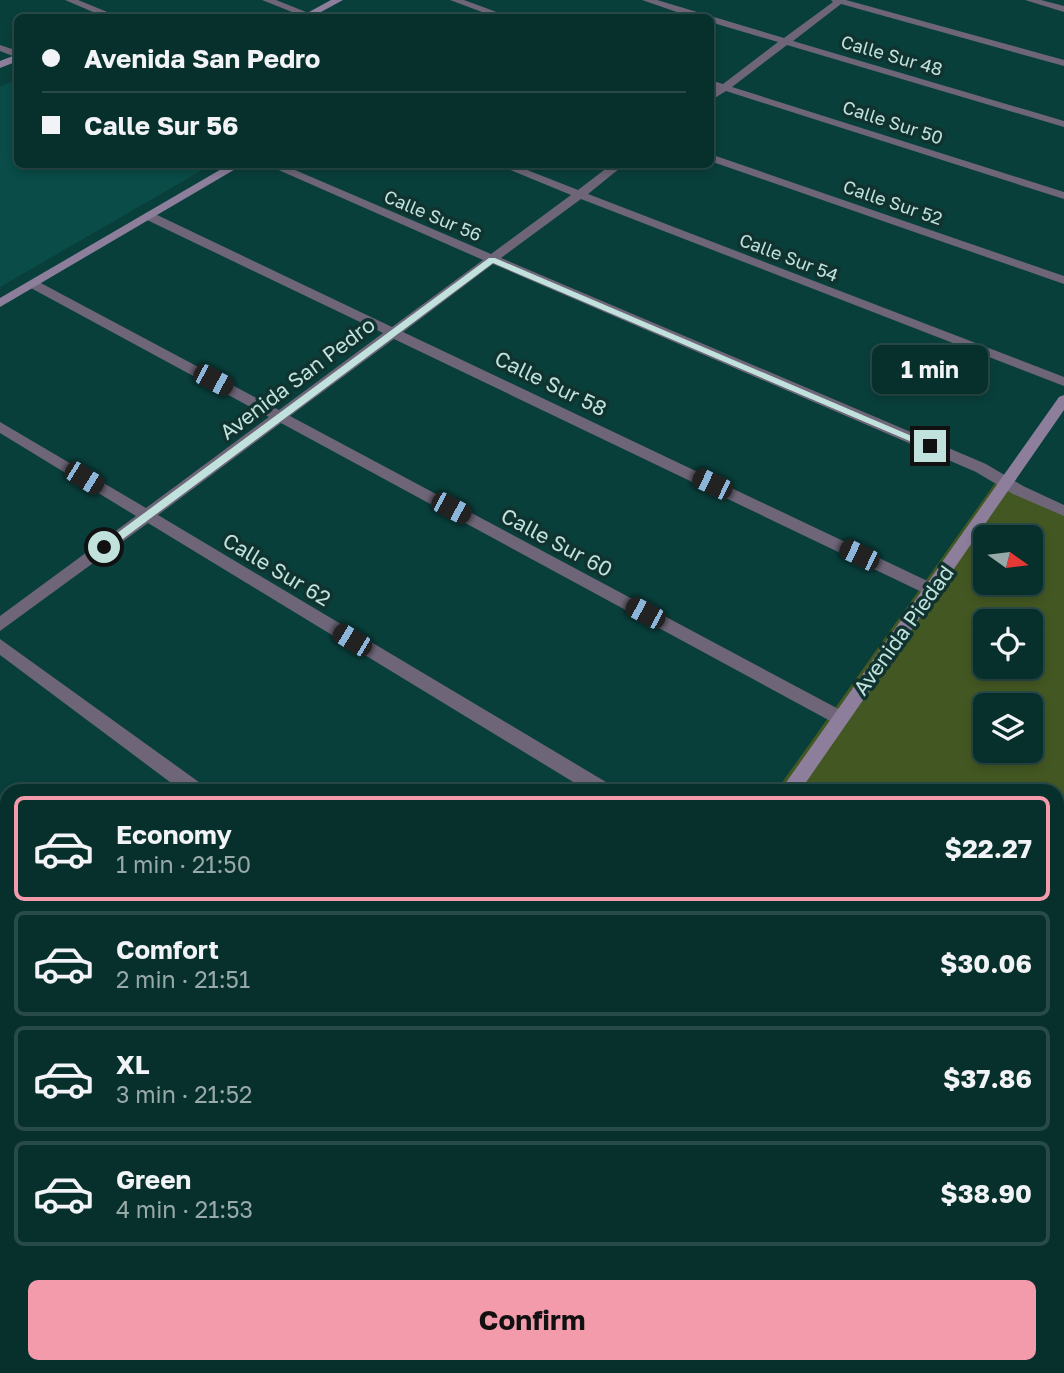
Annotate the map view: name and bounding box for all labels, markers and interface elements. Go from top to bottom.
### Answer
street label: Calle Sur 48 [839,30,945,80]
text: Avenida San Pedro [84,43,320,74]
street label: Calle Sur 50 [840,95,946,149]
text: Calle Sur 56 [84,110,239,141]
street label: Calle Sur 52 [840,175,946,229]
street label: Calle Sur 56 [381,185,485,245]
street label: Calle Sur 54 [736,228,842,286]
street label: Avenida San Pedro [214,311,380,445]
callout: 1 min [872,344,988,394]
street label: Calle Sur 58 [491,345,611,421]
text: 1 min [901,355,959,383]
car [190,361,237,399]
route end [914,430,946,462]
car [61,458,108,498]
car [689,465,736,503]
car [428,489,475,527]
street label: Calle Sur 60 [497,502,617,582]
north arrow [973,525,1043,595]
map controls [973,525,1043,763]
street label: Calle Sur 62 [218,527,336,611]
route start [88,531,120,563]
car [836,536,883,574]
street label: Avenida Piedad [847,560,959,700]
car [622,594,669,632]
button: locate [973,609,1043,679]
car [329,620,376,660]
button: layers [973,693,1043,763]
icon: car [32,817,95,880]
text: Economy [116,819,232,850]
text: $22.27 [945,833,1032,864]
text: 1 min · 21:50 [116,850,251,878]
icon: car [32,932,95,995]
text: Comfort [116,934,219,965]
text: $30.06 [940,948,1032,979]
text: 2 min · 21:51 [116,965,250,993]
icon: car [32,1047,95,1110]
text: XL [116,1049,150,1080]
text: $37.86 [943,1063,1032,1094]
text: 3 min · 21:52 [116,1080,252,1108]
icon: car [32,1162,95,1225]
text: Green [116,1164,191,1195]
text: $38.90 [940,1178,1032,1209]
text: 4 min · 21:53 [116,1195,253,1223]
button: Confirm [28,1280,1036,1360]

